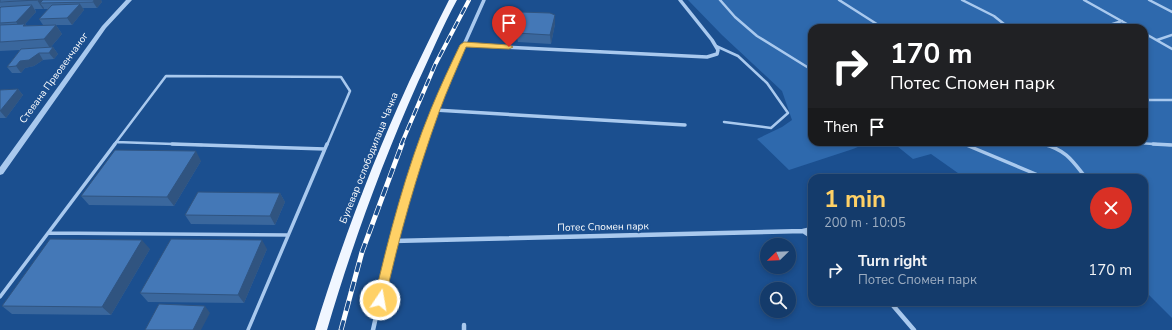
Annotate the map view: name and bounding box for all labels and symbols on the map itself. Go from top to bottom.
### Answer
pin [492,6,526,47]
street label: Стевана Првовенчаног [16,29,92,126]
street label: Булевар ослободилаца Чачка [336,90,402,226]
street label: Потес Спомен парк [557,219,650,235]
north arrow [760,238,796,274]
position arrow [359,279,401,321]

